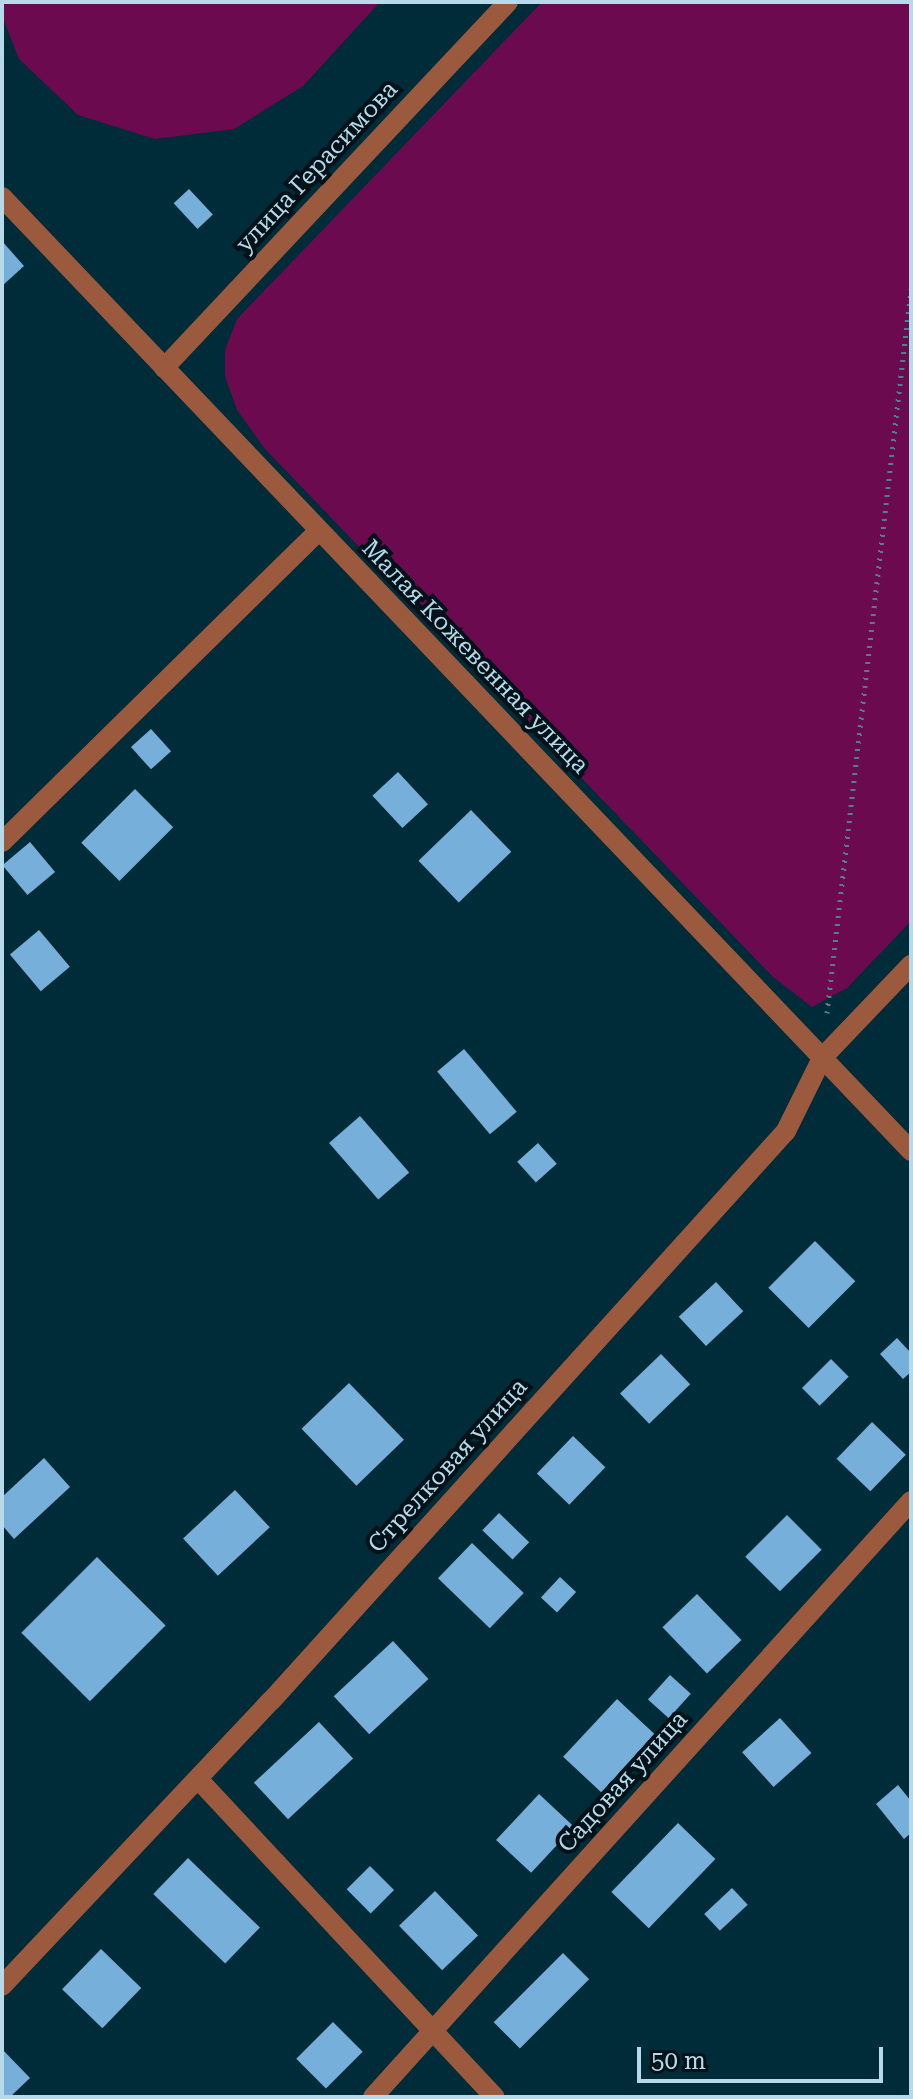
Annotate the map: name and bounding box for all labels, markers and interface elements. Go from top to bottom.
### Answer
street label: улица Герасимова [230,75,404,259]
street label: Малая Кожевенная улица [356,534,594,780]
street label: Стрелковая улица [362,1373,534,1559]
street label: Садовая улица [552,1706,694,1858]
scale bar [641,2031,887,2081]
text: 50 m [651,2047,706,2075]

